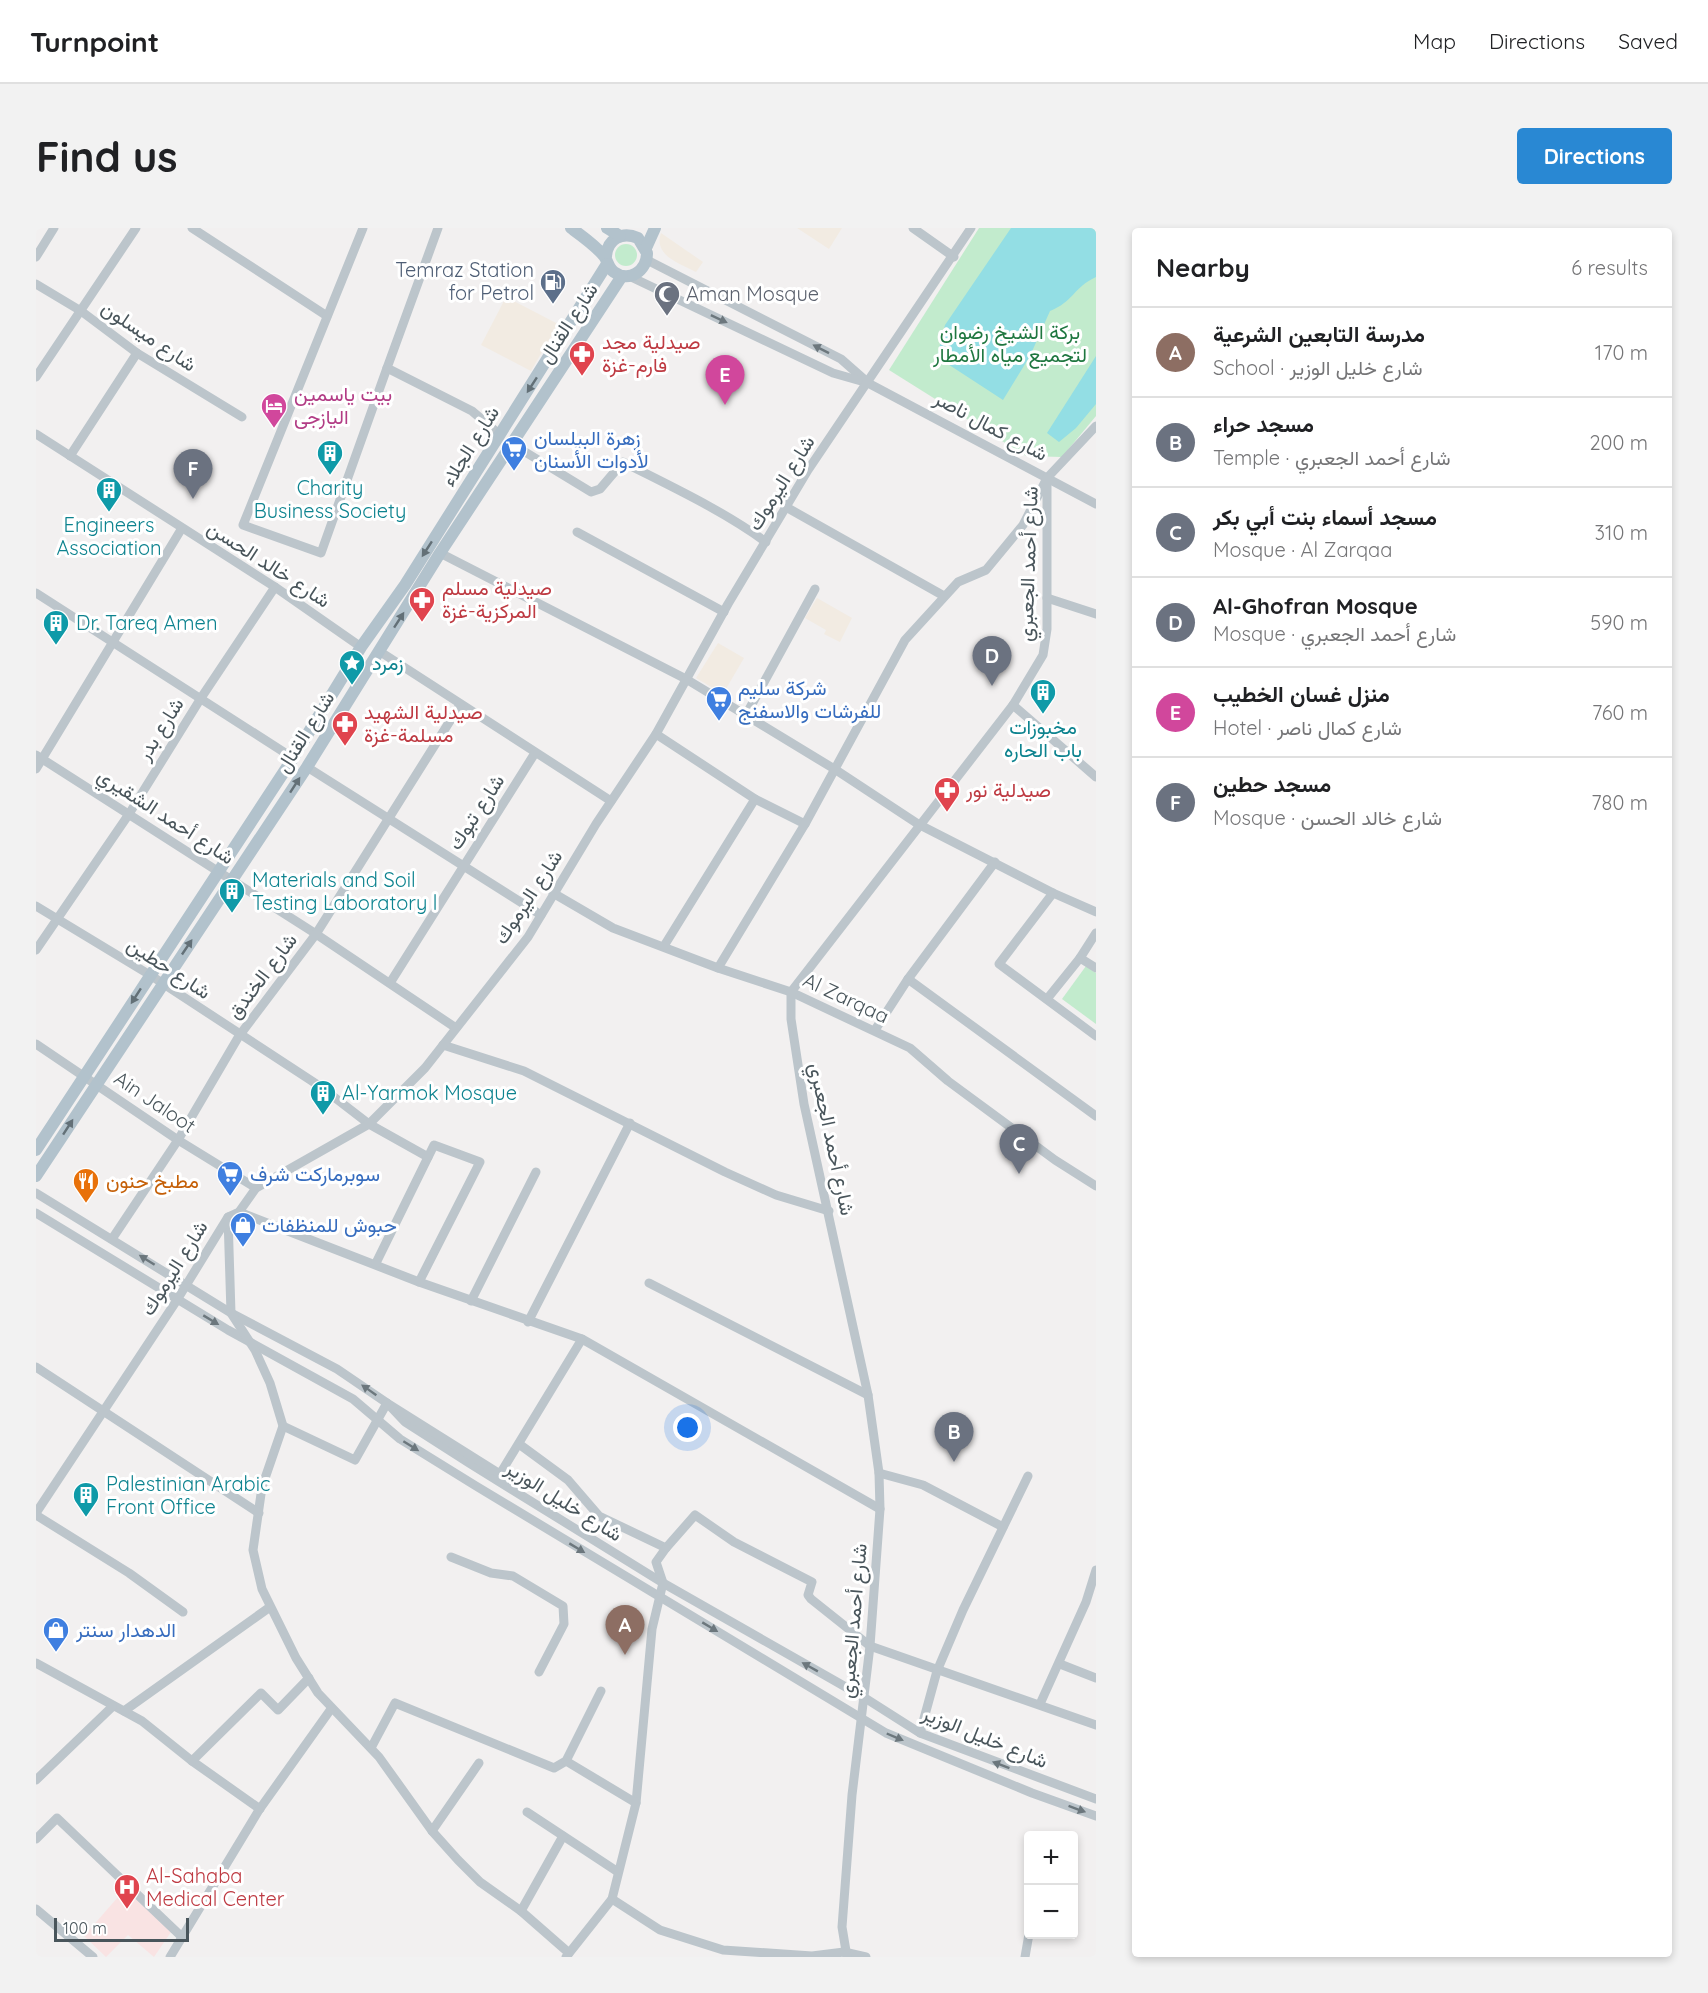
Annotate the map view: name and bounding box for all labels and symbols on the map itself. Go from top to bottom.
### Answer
place label: Temraz Station for Petrol [395,257,534,305]
fuel station icon: Temraz Station for Petrol [538,267,568,305]
street label: شارع القنال [532,278,604,369]
mosque icon: Aman Mosque [652,279,682,317]
place label: Aman Mosque [686,281,819,306]
street label: شارع ميسلون [96,295,202,378]
one-way arrow [711,315,728,324]
park label: بركة الشيخ رضوان لتجميع مياه الأمطار [932,319,1087,369]
place label: صيدلية مجد فارم-غزة [602,329,700,378]
pharmacy icon: صيدلية مجد فارم-غزة [567,339,597,377]
one-way arrow [812,344,829,354]
pin: E [706,356,744,405]
one-way arrow [526,376,538,392]
place label: بيت ياسمين اليازجى [294,381,392,430]
street label: شارع كمال ناصر [928,385,1052,468]
hotel icon: بيت ياسمين اليازجى [259,391,289,429]
street label: شارع الجلاء [435,401,506,492]
place label: زهرة البيلسان لأدوات الأسنان [534,425,649,474]
street label: شارع اليرموك [742,431,821,536]
supermarket icon: زهرة البيلسان لأدوات الأسنان [499,434,529,472]
building icon: Charity Business Society [315,438,345,476]
pin: F [174,450,212,499]
building icon: Engineers Association [94,475,124,513]
place label: Charity Business Society [254,475,406,523]
street label: شارع أحمد الجعبري [1012,486,1048,642]
place label: Engineers Association [56,512,162,560]
street label: شارع خالد الحسن [202,515,335,614]
one-way arrow [422,541,433,557]
place label: صيدلية مسلم المركزية-غزة [442,575,552,624]
pharmacy icon: صيدلية مسلم المركزية-غزة [407,585,437,623]
building icon: Dr. Tareq Amen [41,608,71,646]
place label: Dr. Tareq Amen [76,610,217,635]
one-way arrow [393,612,404,628]
pin: D [972,636,1012,686]
place icon: زمرد [337,648,367,686]
place label: زمرد [372,650,404,676]
place label: شركة سليم للفرشات والاسفنج [738,675,881,725]
building icon: مخبوزات باب الحاره [1028,677,1058,715]
supermarket icon: شركة سليم للفرشات والاسفنج [704,684,734,722]
street label: شارع القنال [270,687,341,778]
street label: شارع بدر [130,693,190,767]
place label: صيدلية الشهيد مسلمة-غزة [364,699,483,748]
pharmacy icon: صيدلية الشهيد مسلمة-غزة [330,709,360,747]
place label: مخبوزات باب الحاره [1004,714,1082,763]
street label: شارع أحمد الشقيري [90,762,239,873]
street label: شارع تبوك [442,769,511,855]
pharmacy icon: صيدلية نور [932,775,962,813]
one-way arrow [289,777,301,793]
place label: صيدلية نور [965,777,1051,803]
street label: شارع اليرموك [488,845,569,950]
place label: Materials and Soil Testing Laboratory l [252,867,437,915]
building icon: Materials and Soil Testing Laboratory l [217,876,247,914]
street label: شارع الخندق [221,928,304,1025]
street label: شارع حطين [122,931,216,1006]
one-way arrow [181,939,192,955]
street label: Al Zarqaa [799,967,893,1028]
one-way arrow [131,988,142,1004]
street label: شارع أحمد الجعبري [799,1060,861,1219]
street label: Ain Jaloot [110,1065,201,1138]
building icon: Al-Yarmok Mosque [308,1078,338,1116]
place label: Al-Yarmok Mosque [342,1080,517,1105]
one-way arrow [62,1120,74,1136]
pin: C [1000,1124,1038,1174]
supermarket icon: سوبرماركت شرف [215,1159,245,1197]
place label: سوبرماركت شرف [250,1161,380,1187]
restaurant icon: مطبخ حنون [71,1166,101,1204]
place label: مطبخ حنون [106,1168,199,1195]
shop icon: حبوش للمنظفات [228,1210,258,1248]
place label: حبوش للمنظفات [262,1212,397,1238]
street label: شارع اليرموك [135,1216,214,1321]
one-way arrow [139,1254,155,1265]
one-way arrow [203,1315,219,1326]
one-way arrow [361,1385,377,1396]
pin: B [934,1412,974,1462]
your location [673,1413,702,1442]
one-way arrow [403,1440,420,1451]
street label: شارع خليل الوزير [499,1454,627,1548]
place label: Palestinian Arabic Front Office [106,1471,270,1519]
building icon: Palestinian Arabic Front Office [71,1480,101,1518]
street label: شارع أحمد الجعبري [833,1542,877,1700]
one-way arrow [569,1543,585,1554]
pin: A [606,1606,644,1655]
shop icon: الدهدار سنتر [41,1615,71,1653]
place label: الدهدار سنتر [75,1617,176,1643]
one-way arrow [702,1622,719,1632]
one-way arrow [802,1661,818,1672]
street label: شارع خليل الوزير [917,1700,1052,1775]
one-way arrow [887,1732,905,1742]
one-way arrow [992,1760,1010,1770]
one-way arrow [1068,1805,1086,1815]
place label: Al-Sahaba Medical Center [146,1863,285,1911]
hospital icon: Al-Sahaba Medical Center [112,1872,142,1910]
scale bar [54,1915,189,1942]

